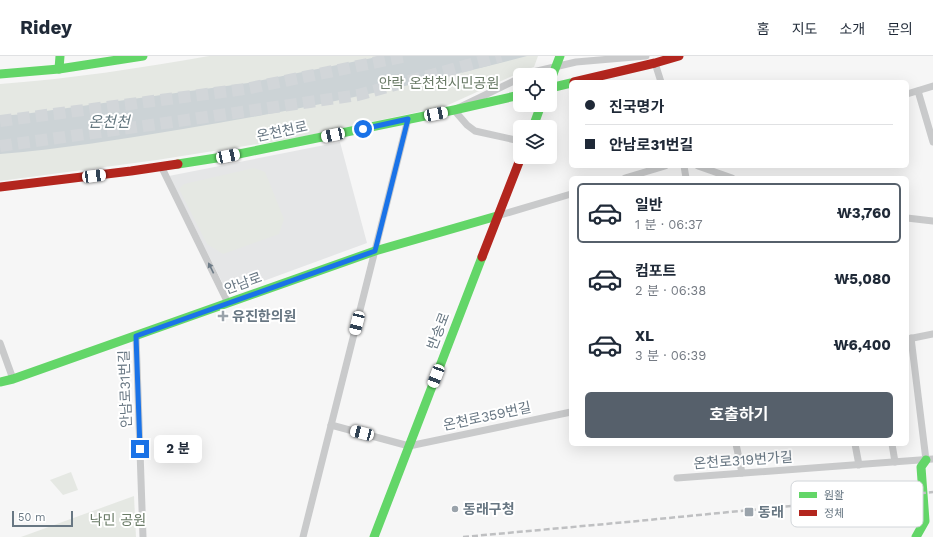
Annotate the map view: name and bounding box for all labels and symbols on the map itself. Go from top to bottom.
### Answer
park label: 안락 온천천시민공원 [379,75,499,91]
car [423,106,449,122]
water label: 온천천 [88,113,132,131]
street label: 온천천로 [255,118,309,144]
route start [354,120,372,138]
car [320,127,346,143]
car [215,148,241,164]
car [81,169,107,183]
one-way arrow [208,262,214,274]
street label: 안남로 [222,269,264,297]
place label: 유진한의원 [232,308,296,324]
marker: 유진한의원 [217,310,229,322]
car [348,310,366,336]
street label: 반송로 [424,310,452,352]
street label: 안남로31번길 [116,350,134,428]
car [426,363,446,389]
street label: 온천로359번길 [442,399,532,433]
car [349,424,375,442]
callout: 2 분 [154,435,202,463]
route end [131,440,149,458]
street label: 온천로319번가길 [693,449,793,471]
legend [791,481,923,527]
text: 원활 [824,489,844,502]
place label: 동래구청 [463,501,515,517]
marker: 동래구청 [450,504,460,514]
place label: 동래 [758,504,784,520]
marker: 동래 [743,506,755,518]
text: 정체 [824,507,844,520]
scale bar [12,509,73,528]
park label: 낙민 공원 [90,512,146,528]

